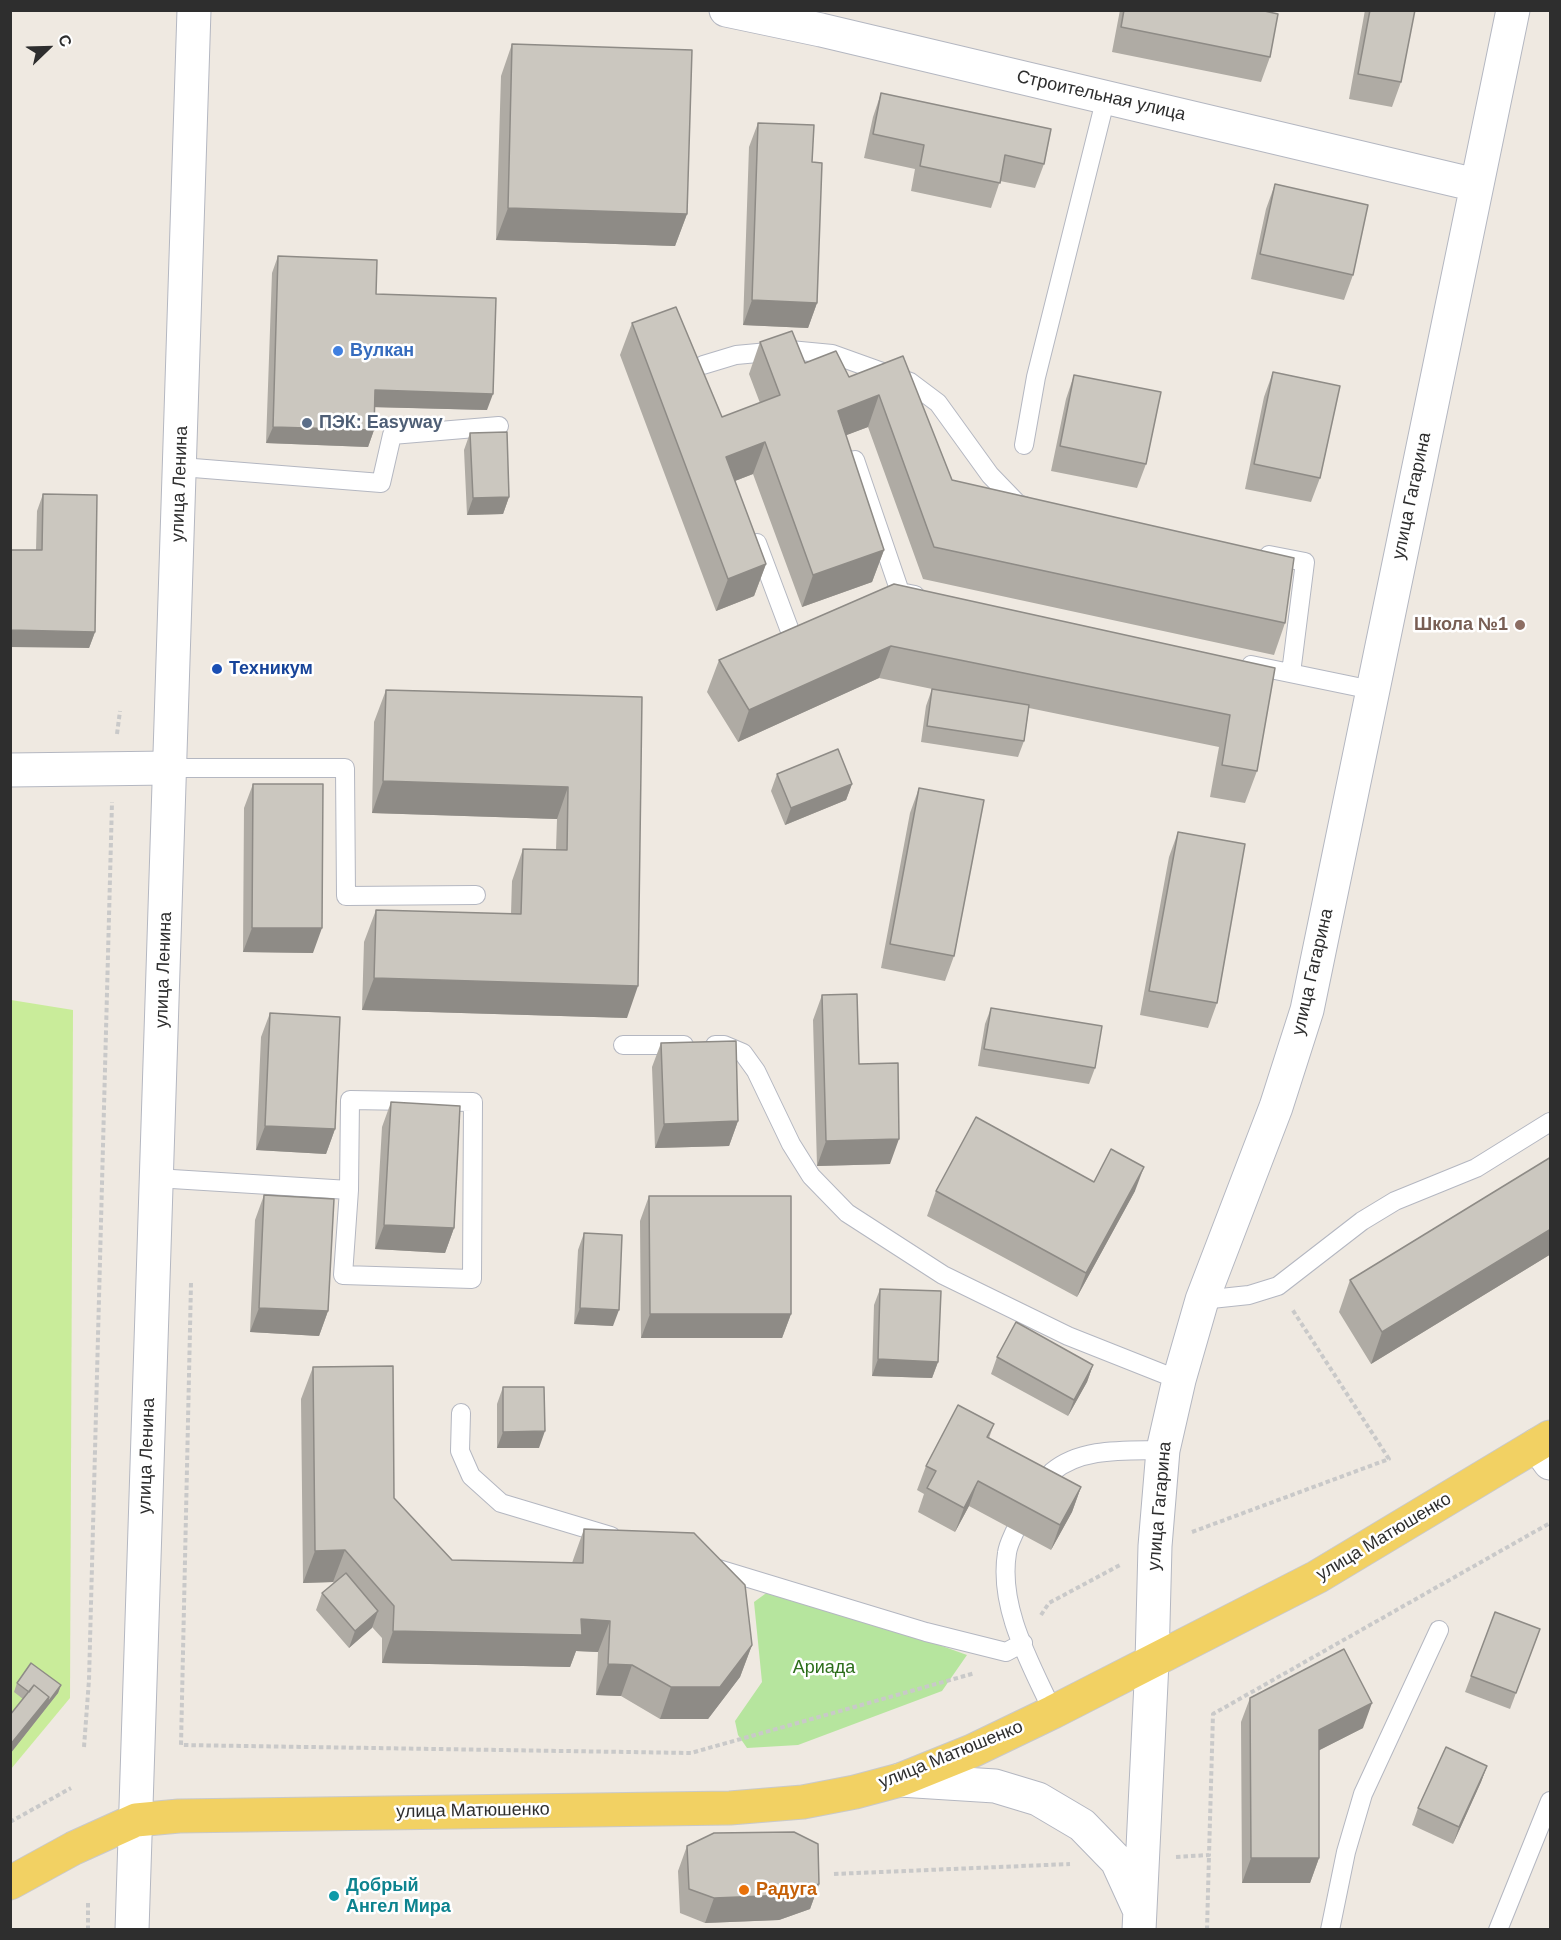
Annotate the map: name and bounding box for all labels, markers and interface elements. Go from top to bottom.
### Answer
north arrow [18,18,78,78]
text: С [55,32,75,49]
street label: Строительная улица [1014,66,1188,126]
place label: Вулкан [350,340,414,362]
marker: Вулкан [331,344,345,358]
place label: ПЭК: Easyway [319,412,443,434]
marker: ПЭК: Easyway [300,416,314,430]
street label: улица Ленина [167,426,193,542]
street label: улица Гагарина [1388,430,1436,562]
place label: Школа №1 [1414,614,1508,636]
marker: Школа №1 [1513,618,1527,632]
place label: Техникум [229,658,313,680]
marker: Техникум [210,662,224,676]
street label: улица Гагарина [1288,907,1338,1037]
street label: улица Ленина [151,912,177,1028]
street label: улица Ленина [134,1398,160,1514]
street label: улица Гагарина [1144,1441,1176,1571]
street label: улица Матюшенко [1313,1488,1455,1586]
park label: Ариада [793,1657,855,1679]
street label: улица Матюшенко [876,1716,1026,1794]
street label: улица Матюшенко [396,1799,550,1823]
place label: Добрый Ангел Мира [346,1875,451,1918]
place label: Радуга [756,1879,817,1901]
marker: Радуга [737,1883,751,1897]
marker: Добрый Ангел Мира [327,1889,341,1903]

